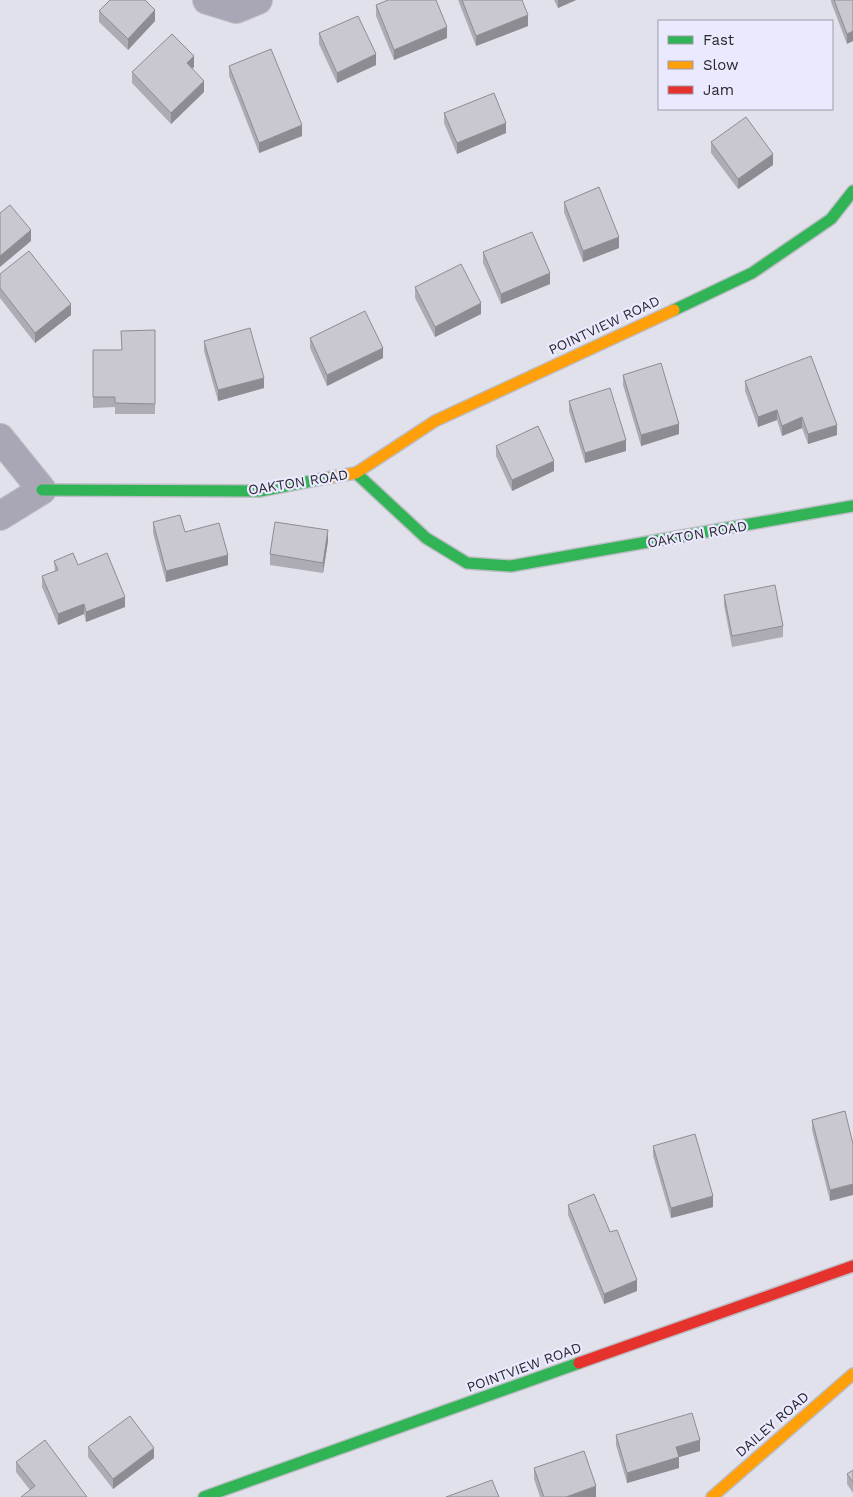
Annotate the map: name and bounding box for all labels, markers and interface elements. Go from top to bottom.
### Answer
legend [658,20,833,110]
text: Fast [703,31,735,49]
text: Slow [703,56,739,74]
text: Jam [703,81,734,99]
street label: POINTVIEW ROAD [546,292,662,358]
street label: OAKTON ROAD [247,466,349,498]
street label: OAKTON ROAD [646,517,748,551]
street label: POINTVIEW ROAD [465,1339,583,1395]
street label: DAILEY ROAD [732,1388,812,1460]

